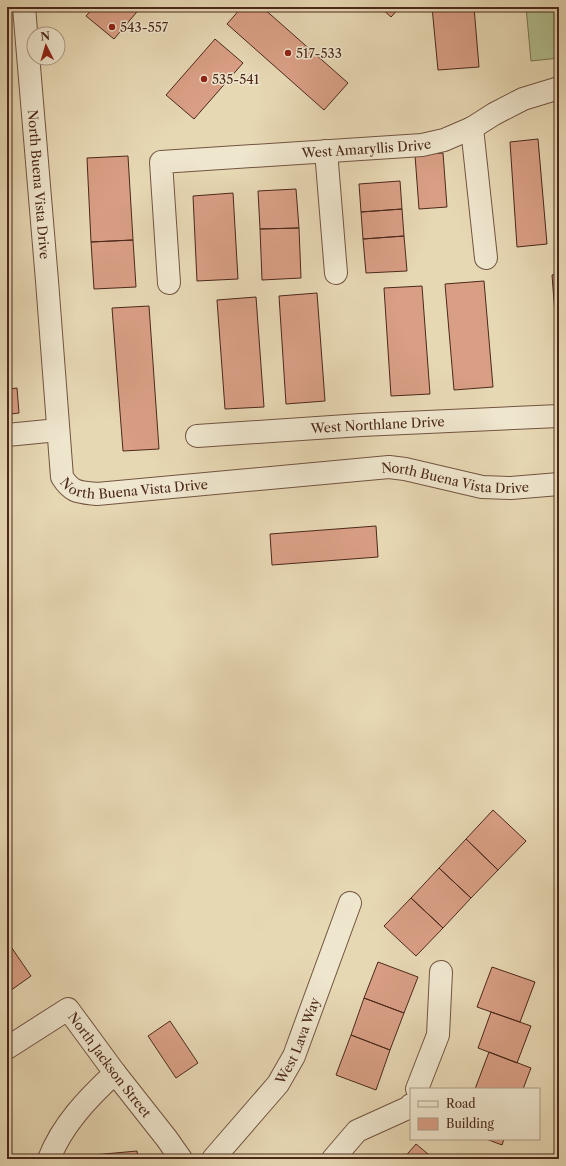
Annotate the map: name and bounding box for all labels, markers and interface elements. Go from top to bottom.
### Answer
place label: 543-557 [120,19,169,35]
marker: 543-557 [107,22,117,32]
north arrow [26,26,66,66]
text: N [40,29,51,43]
place label: 517-533 [296,45,342,61]
marker: 517-533 [283,48,293,58]
place label: 535-541 [212,71,260,87]
marker: 535-541 [199,74,209,84]
street label: North Buena Vista Drive [25,109,53,260]
street label: West Amaryllis Drive [300,135,433,161]
street label: West Northlane Drive [309,413,445,436]
street label: North Buena Vista Drive [380,459,529,496]
street label: North Buena Vista Drive [57,474,209,502]
street label: West Lava Way [271,995,323,1087]
street label: North Jackson Street [65,1009,155,1121]
legend [410,1088,540,1140]
text: Road [446,1096,476,1111]
text: Building [446,1116,494,1131]

